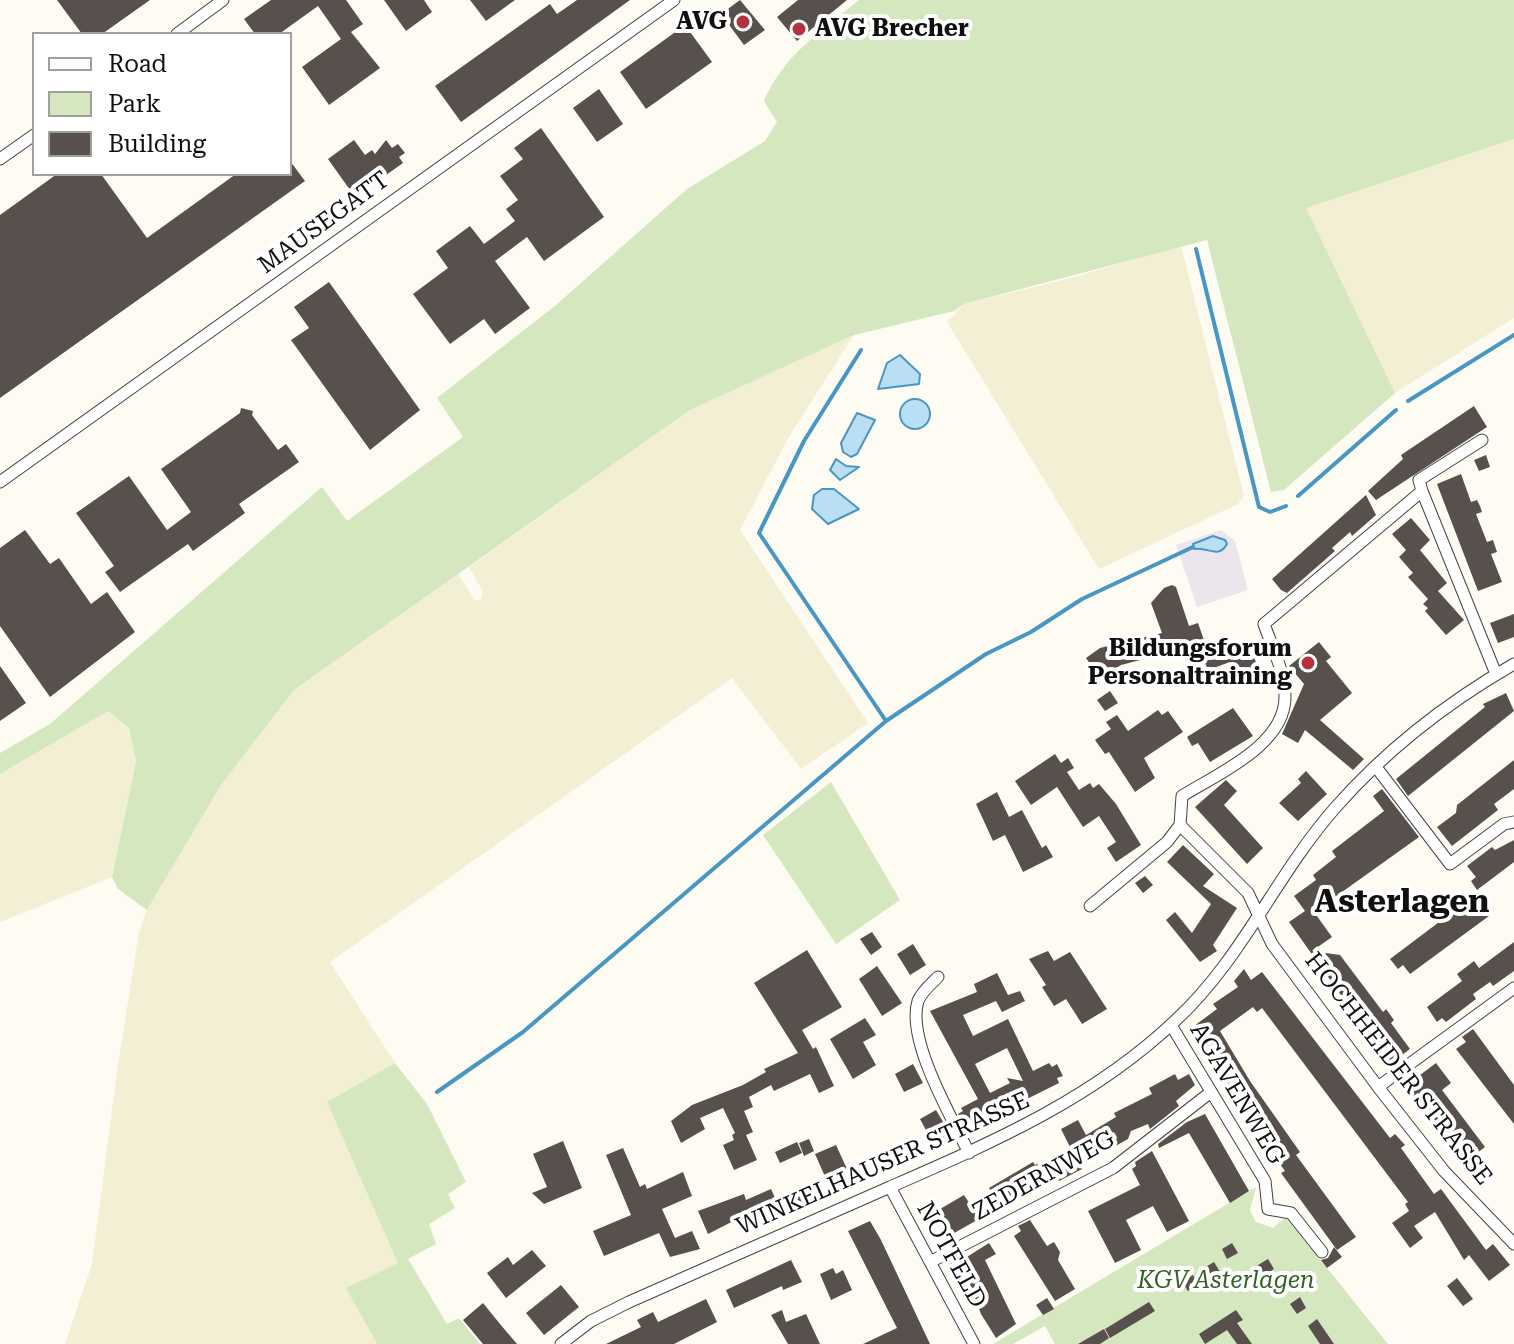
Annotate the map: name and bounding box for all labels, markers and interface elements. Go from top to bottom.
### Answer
place label: AVG [676,8,727,36]
marker: AVG [734,13,752,31]
place label: AVG Brecher [815,15,969,43]
marker: AVG Brecher [790,20,808,38]
legend [32,32,292,176]
text: Road [108,50,167,78]
text: Park [108,90,161,118]
text: Building [108,130,206,158]
street label: MAUSEGATT [253,166,395,280]
place label: Bildungsforum Personaltraining [1088,635,1292,691]
marker: Bildungsforum Personaltraining [1299,654,1317,672]
district label: Asterlagen [1315,884,1489,922]
street label: HOCHHEIDER STRASSE [1298,947,1498,1191]
street label: AGAVENWEG [1184,1018,1290,1170]
street label: WINKELHAUSER STRASSE [732,1086,1034,1242]
street label: ZEDERNWEG [968,1125,1120,1227]
street label: NOTFELD [910,1197,992,1313]
park label: KGV Asterlagen [1137,1267,1315,1295]

